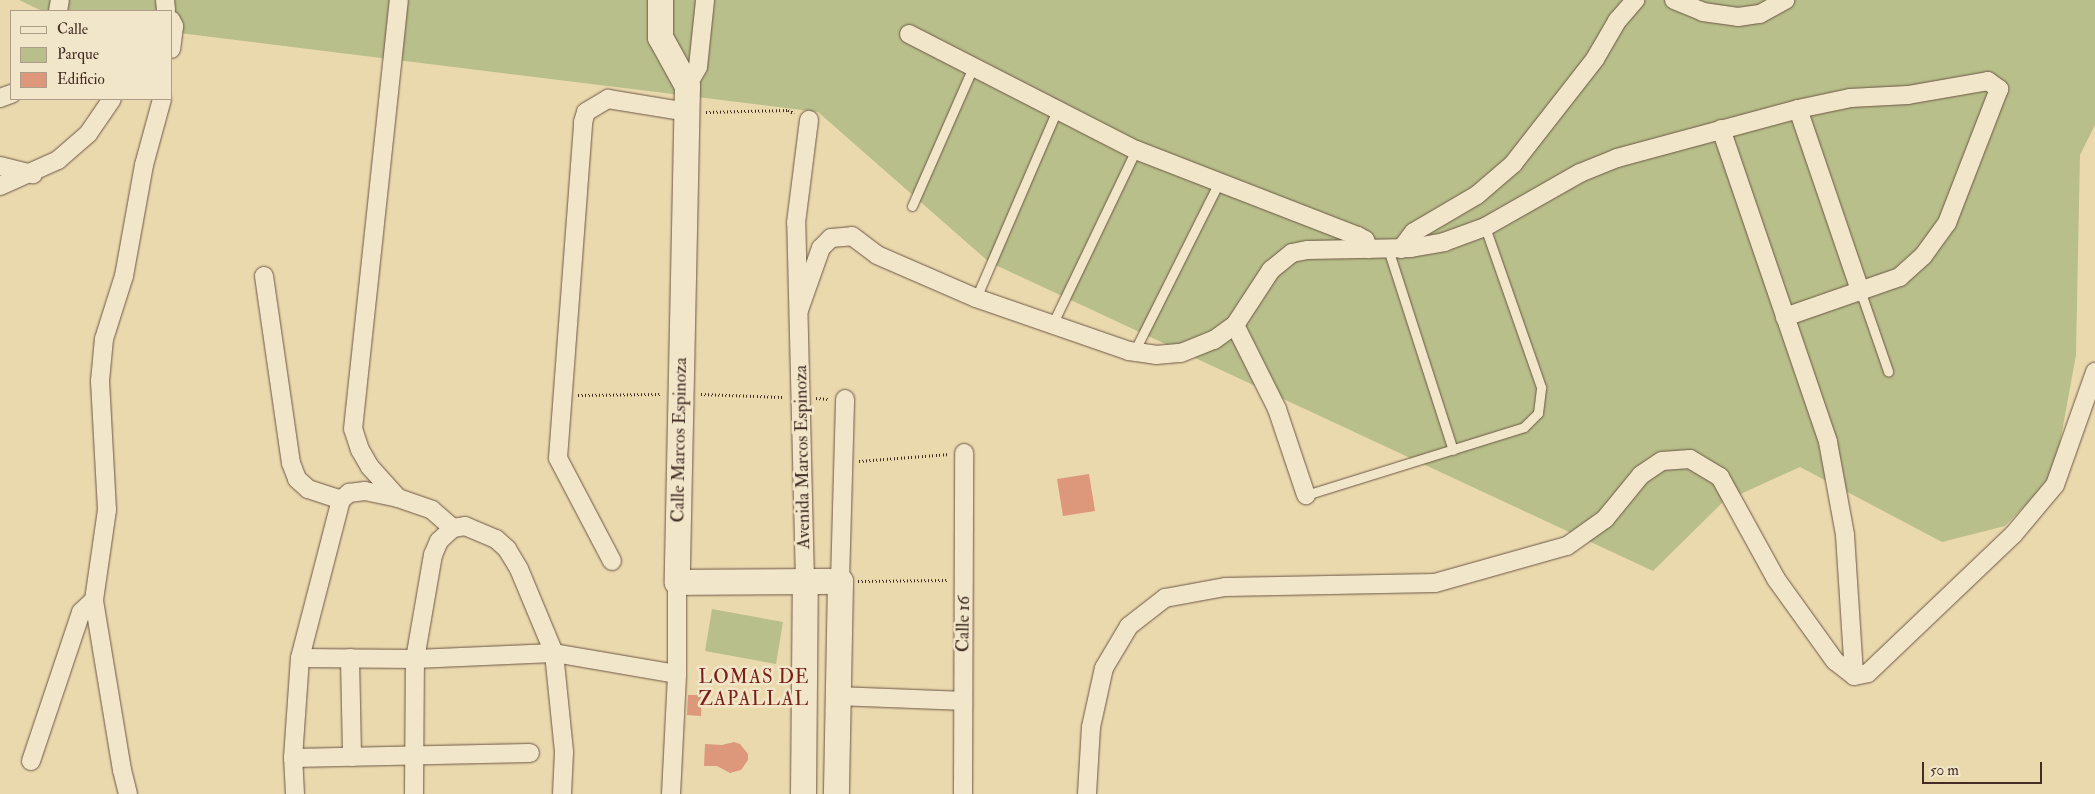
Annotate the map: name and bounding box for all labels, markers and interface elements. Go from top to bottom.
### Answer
legend [10,10,172,100]
text: Calle [57,20,88,39]
text: Parque [57,45,99,64]
text: Edificio [57,70,105,89]
street label: Calle Marcos Espinoza [668,357,692,523]
street label: Avenida Marcos Espinoza [791,365,815,549]
street label: Calle 16 [953,596,975,652]
district label: LOMAS DE ZAPALLAL [698,667,810,711]
scale bar [1925,752,2045,784]
text: 50 m [1930,761,1959,780]

